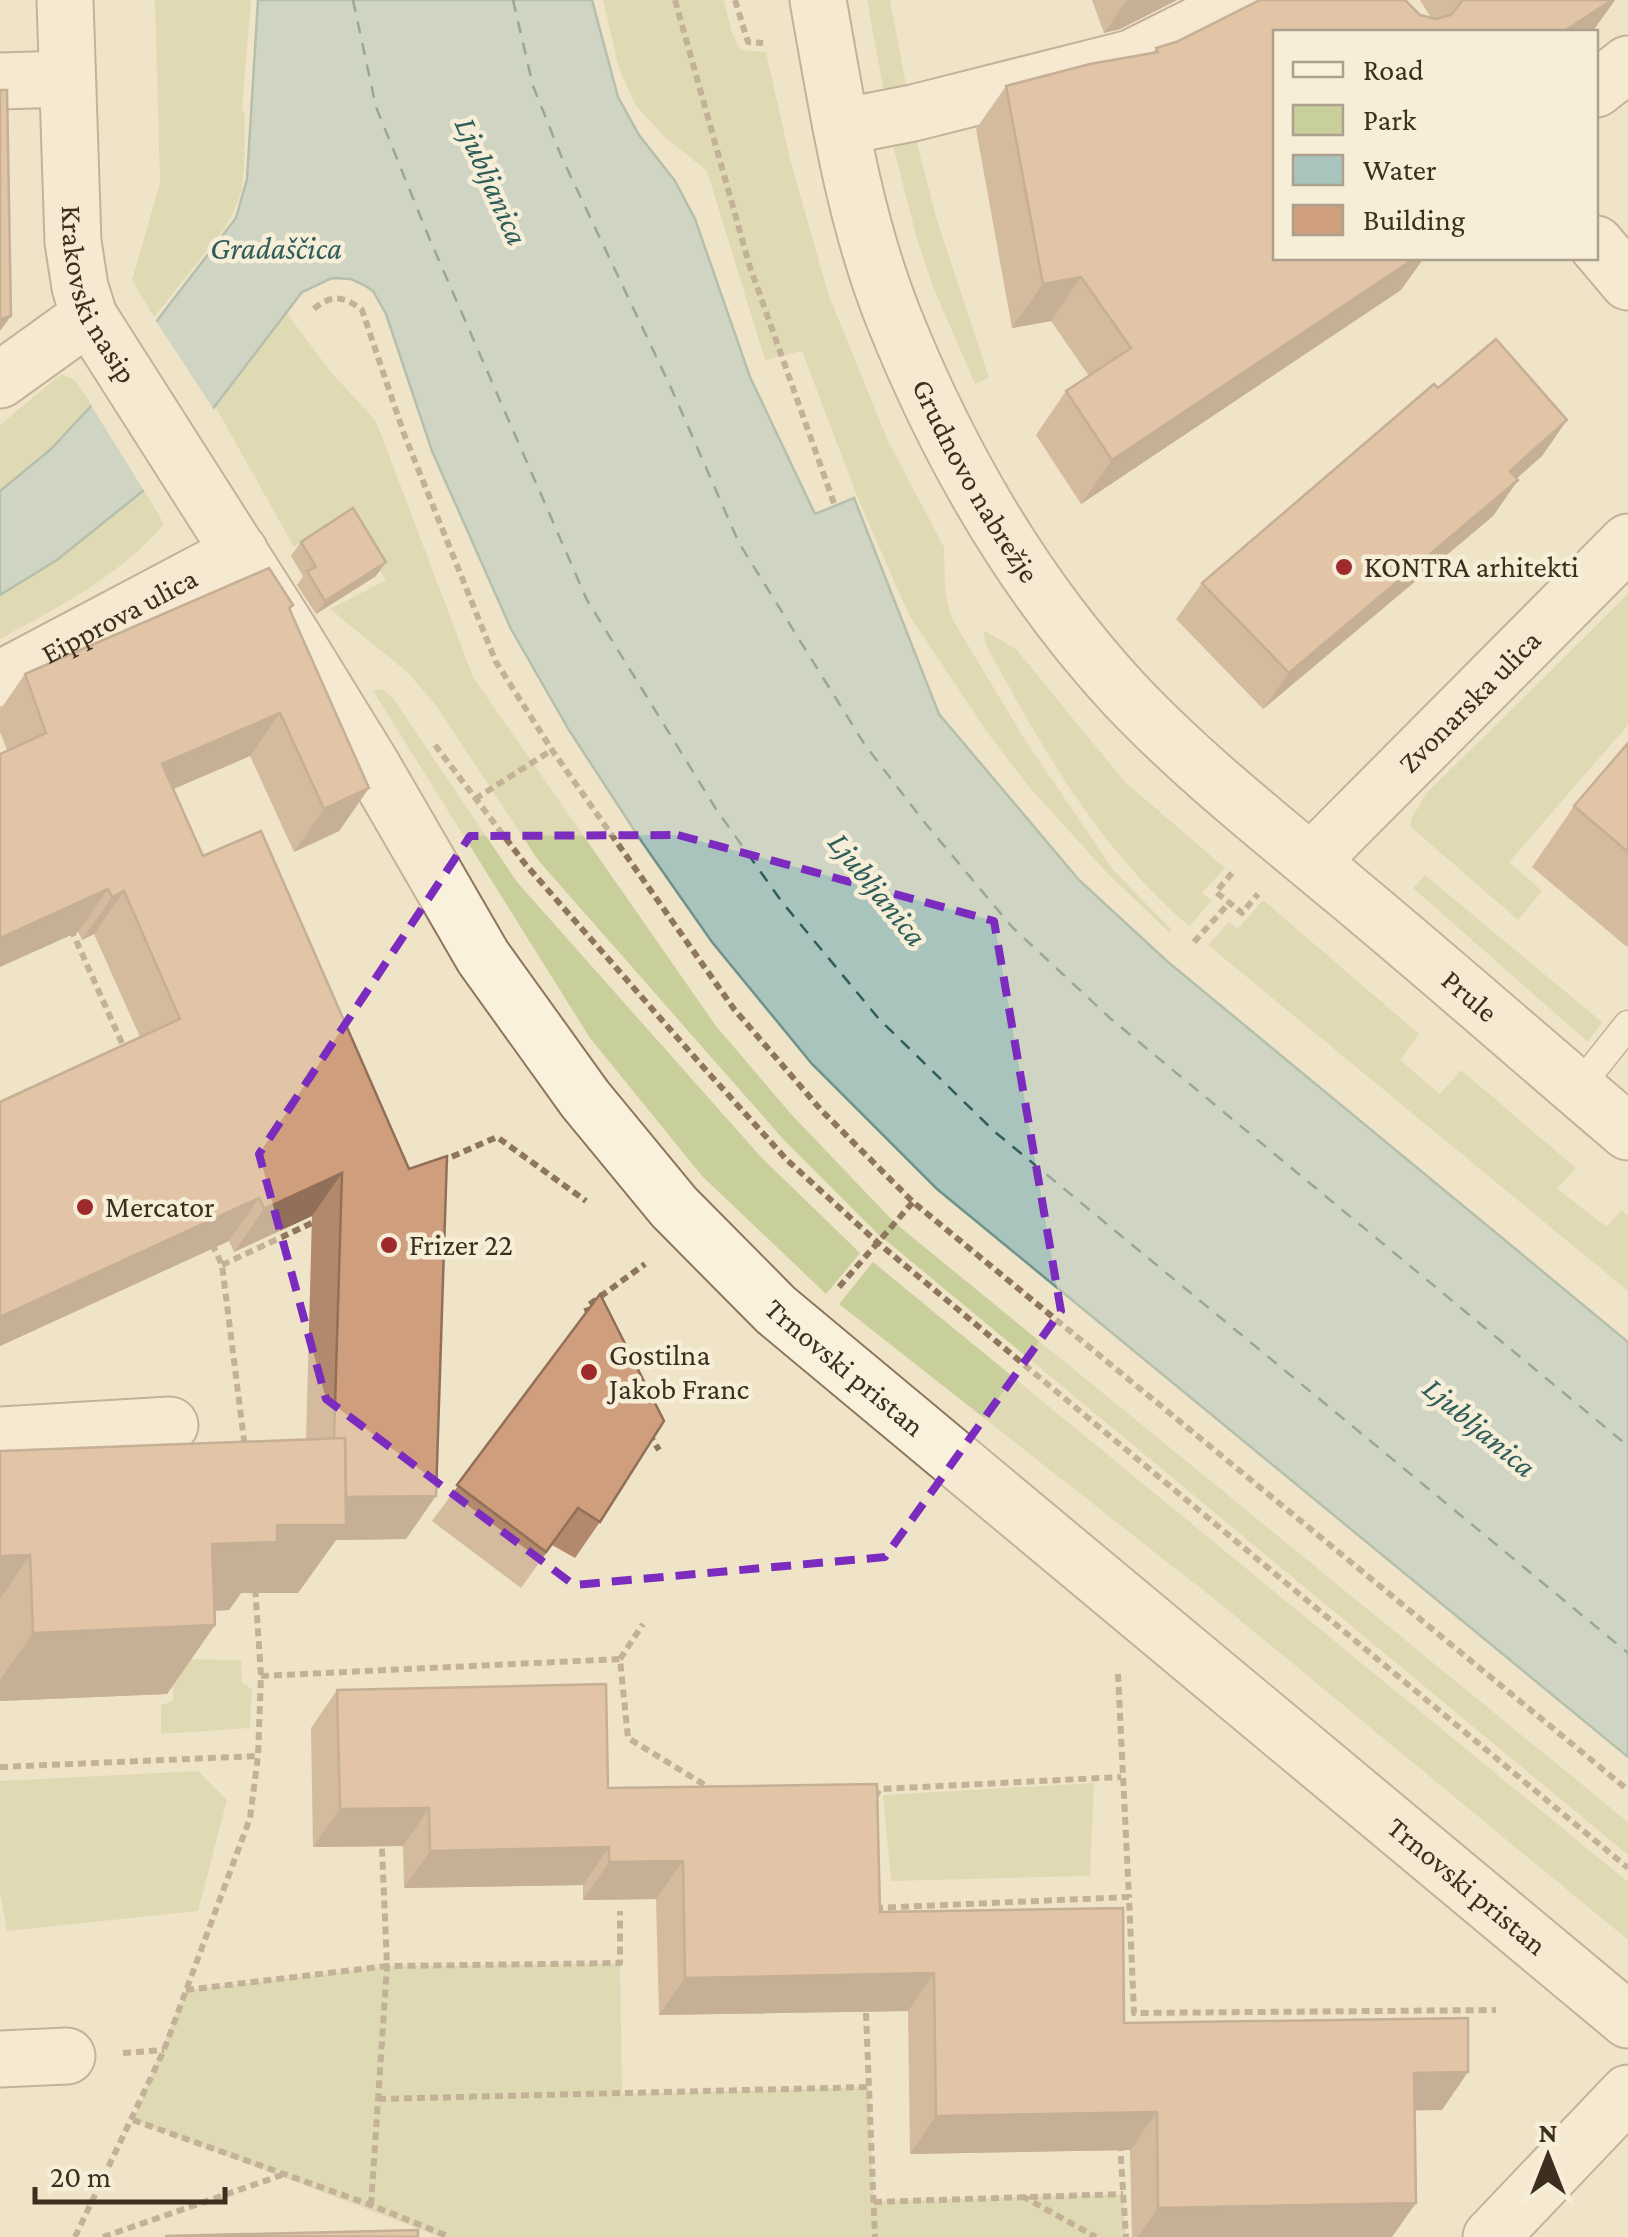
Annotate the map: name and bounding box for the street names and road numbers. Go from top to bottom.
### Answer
street label: Krakovski nasip [56,205,144,390]
street label: Grudnovo nabrežje [906,374,1047,589]
street label: Eipprova ulica [36,561,203,670]
street label: Zvonarska ulica [1391,623,1547,779]
street label: Prule [1435,963,1505,1029]
street label: Trnovski pristan [758,1292,931,1443]
street label: Trnovski pristan [1381,1810,1554,1961]

